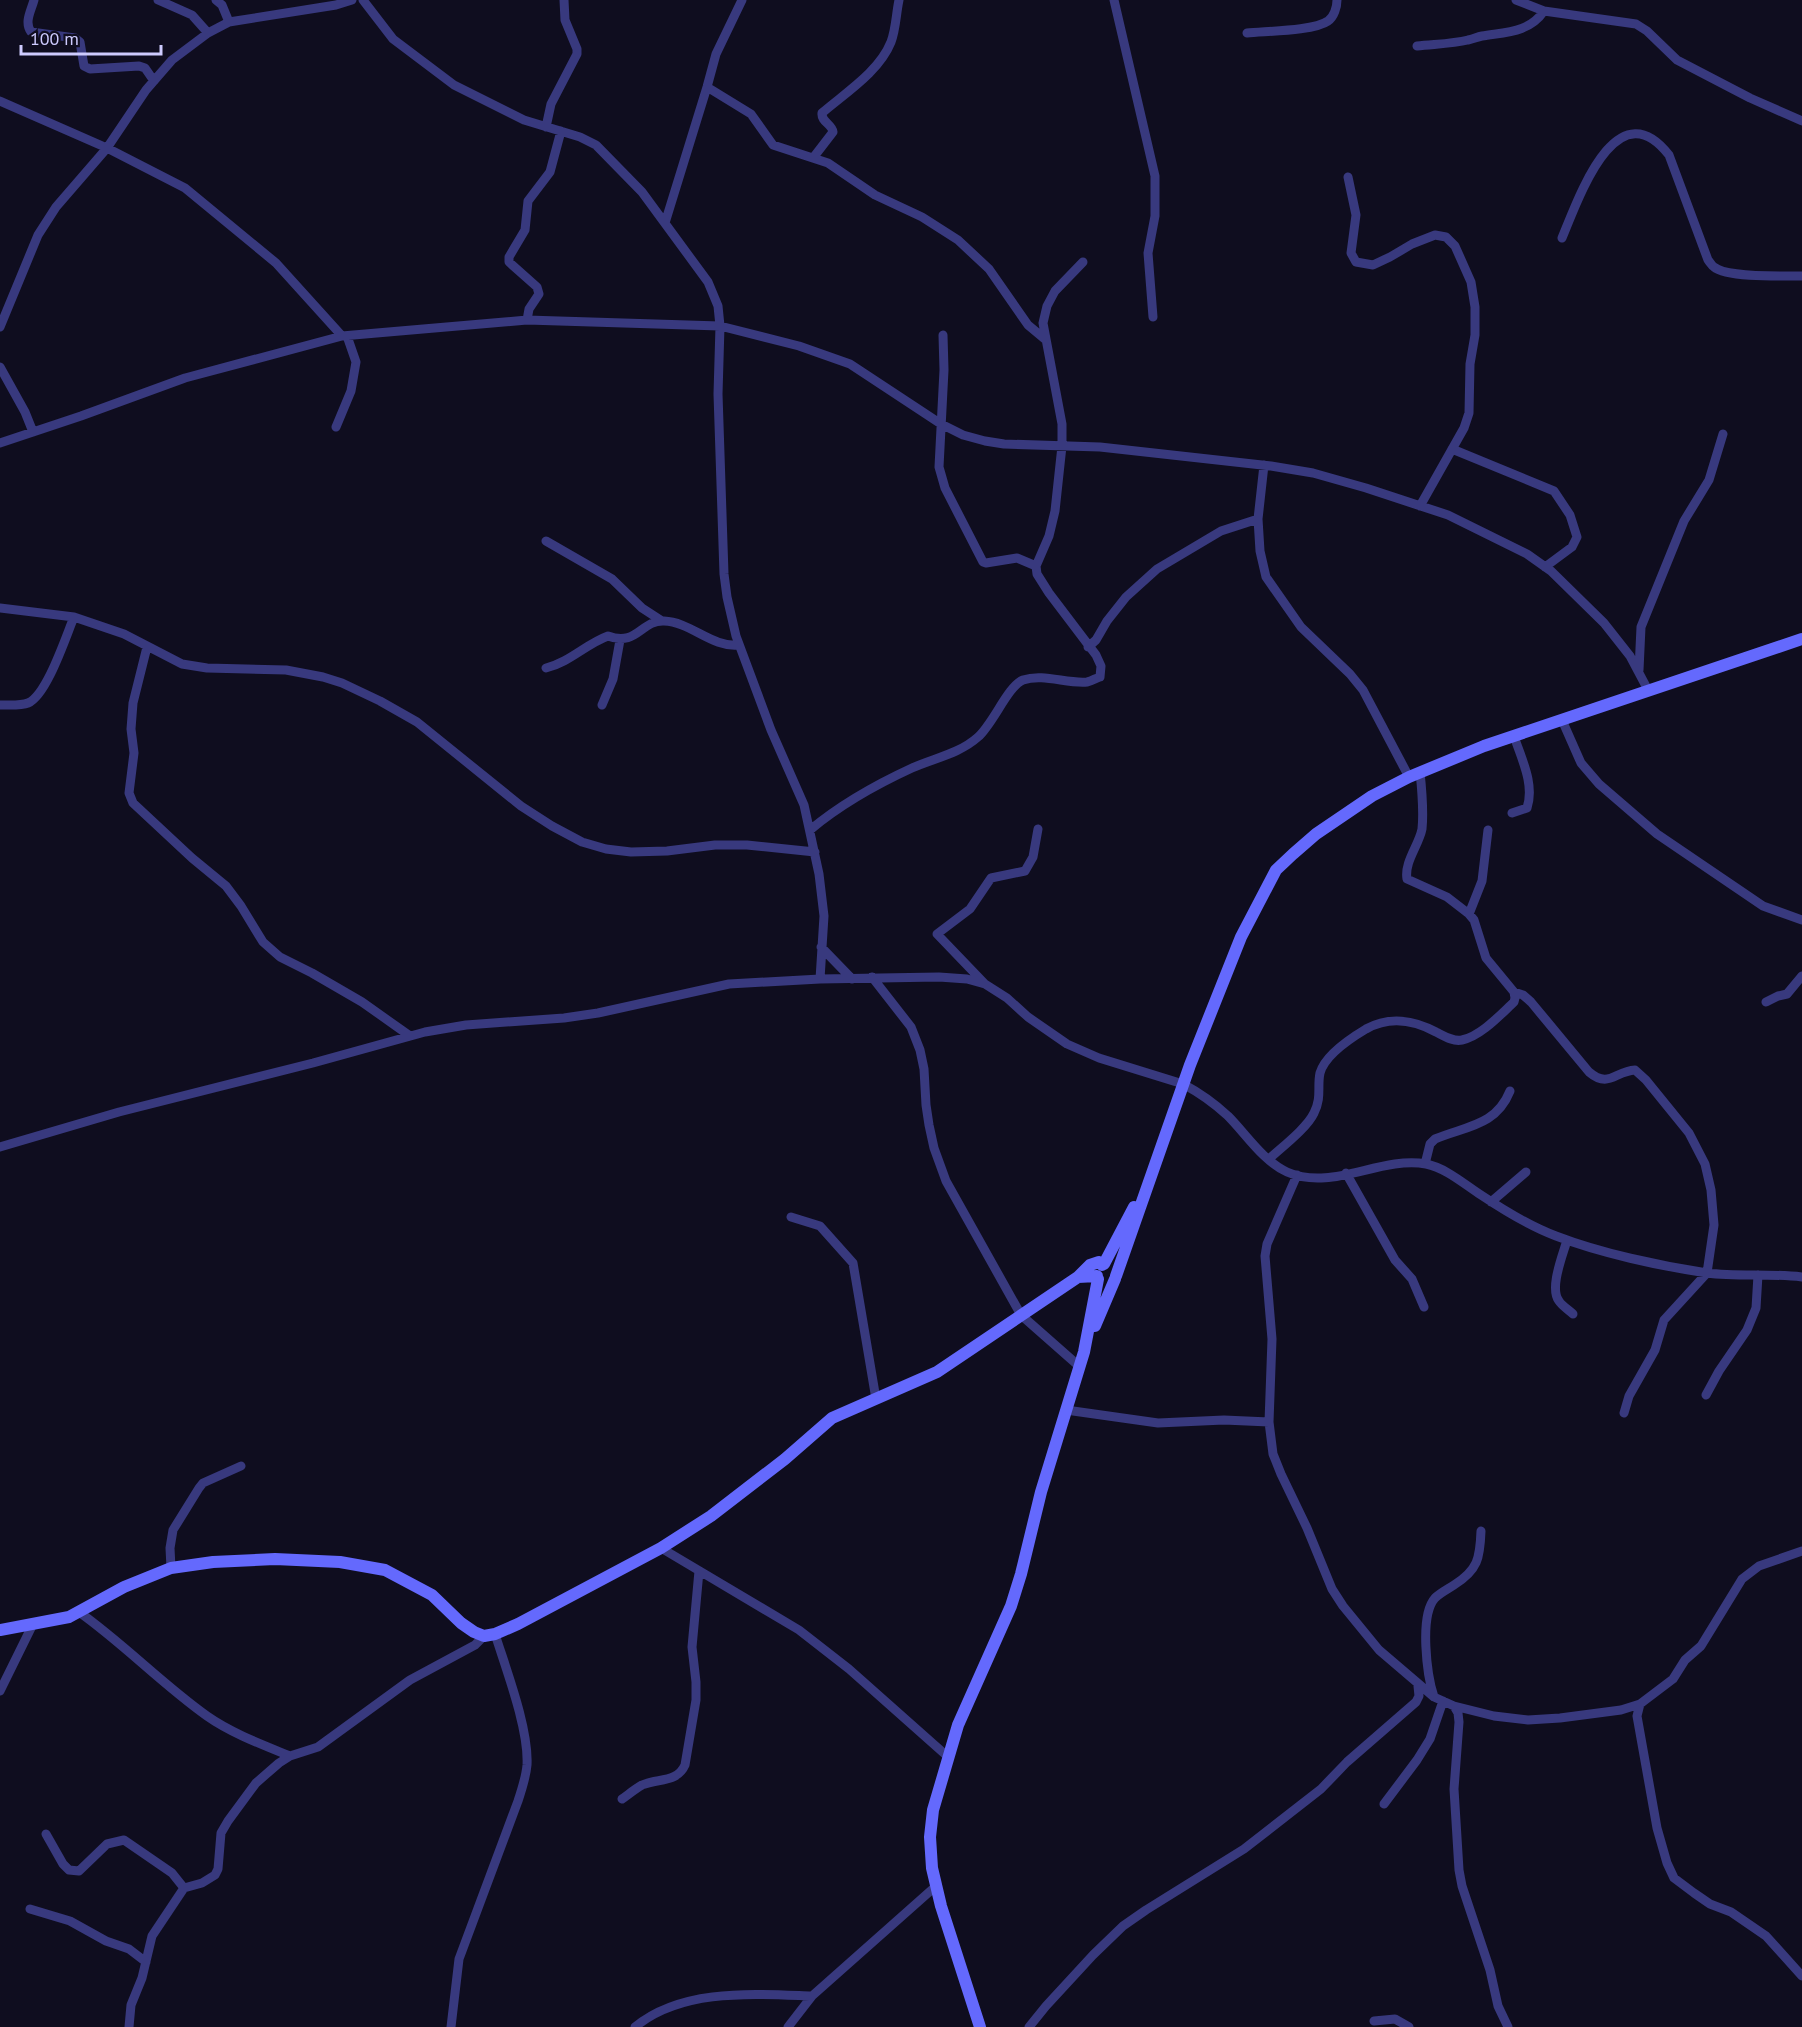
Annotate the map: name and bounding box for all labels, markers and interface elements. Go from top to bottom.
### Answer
scale bar [21,18,160,56]
text: 100 m [30,27,79,50]

